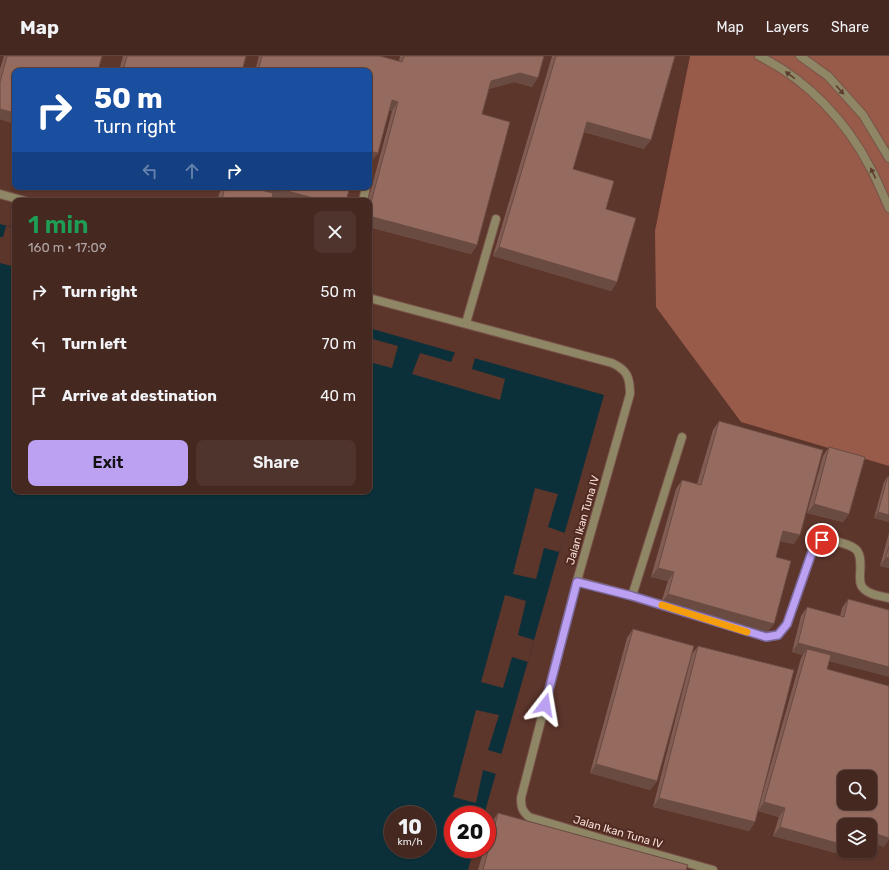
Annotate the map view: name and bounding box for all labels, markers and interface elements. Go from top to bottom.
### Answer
text: Map [20,16,59,39]
text: Map [717,19,744,36]
text: Layers [766,19,809,36]
text: Share [831,19,869,36]
one-way arrow [785,71,795,79]
text: 50 m [94,82,163,115]
icon: right [28,84,80,136]
one-way arrow [836,85,845,95]
text: Turn right [94,116,176,138]
icon: left [139,160,161,182]
icon: ahead [181,160,203,182]
icon: right [223,160,245,182]
one-way arrow [870,167,876,179]
text: 1 min [28,211,88,239]
button: close [314,211,356,253]
text: 160 m · 17:09 [28,240,107,255]
icon: right [28,281,50,303]
text: Turn right [62,283,137,301]
text: 50 m [321,283,356,301]
icon: left [28,333,50,355]
text: Turn left [62,335,127,353]
text: 70 m [322,335,356,353]
icon: arrive [28,385,50,407]
text: Arrive at destination [62,387,217,405]
text: 40 m [320,387,356,405]
button: Exit [28,440,188,486]
button: Share [196,440,356,486]
street label: Jalan Ikan Tuna IV [564,474,602,566]
pin [805,523,839,557]
icon: arrive [811,529,833,551]
position arrow [524,684,566,726]
map controls [837,770,877,858]
button: search [837,770,877,810]
speed limit sign: 20 [444,806,496,858]
street label: Jalan Ikan Tuna IV [572,813,664,851]
text: 10 [398,815,422,839]
button: layers [837,818,877,858]
text: km/h [398,836,422,848]

